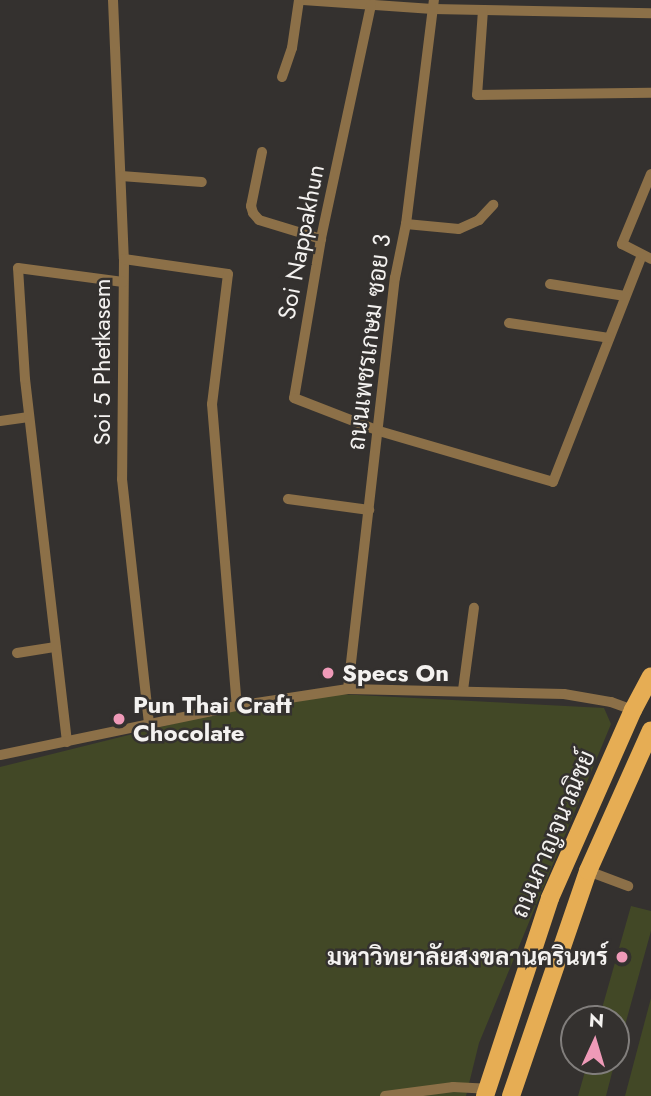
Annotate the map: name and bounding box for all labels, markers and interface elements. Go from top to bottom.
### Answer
street label: Soi Nappakhun [272,162,330,322]
street label: ถนนเพชรเกษม ซอย 3 [341,232,397,452]
street label: Soi 5 Phetkasem [88,278,116,446]
place label: Specs On [342,659,449,687]
marker: Specs On [320,665,336,681]
place label: Pun Thai Craft Chocolate [133,691,292,747]
marker: Pun Thai Craft Chocolate [111,711,127,727]
street label: ถนนกาญจนวณิชย์ [505,746,601,922]
place label: มหาวิทยาลัยสงขลานครินทร์ [327,943,608,971]
marker: มหาวิทยาลัยสงขลานครินทร์ [614,949,630,965]
north arrow [560,1005,630,1075]
text: N [588,1007,605,1035]

